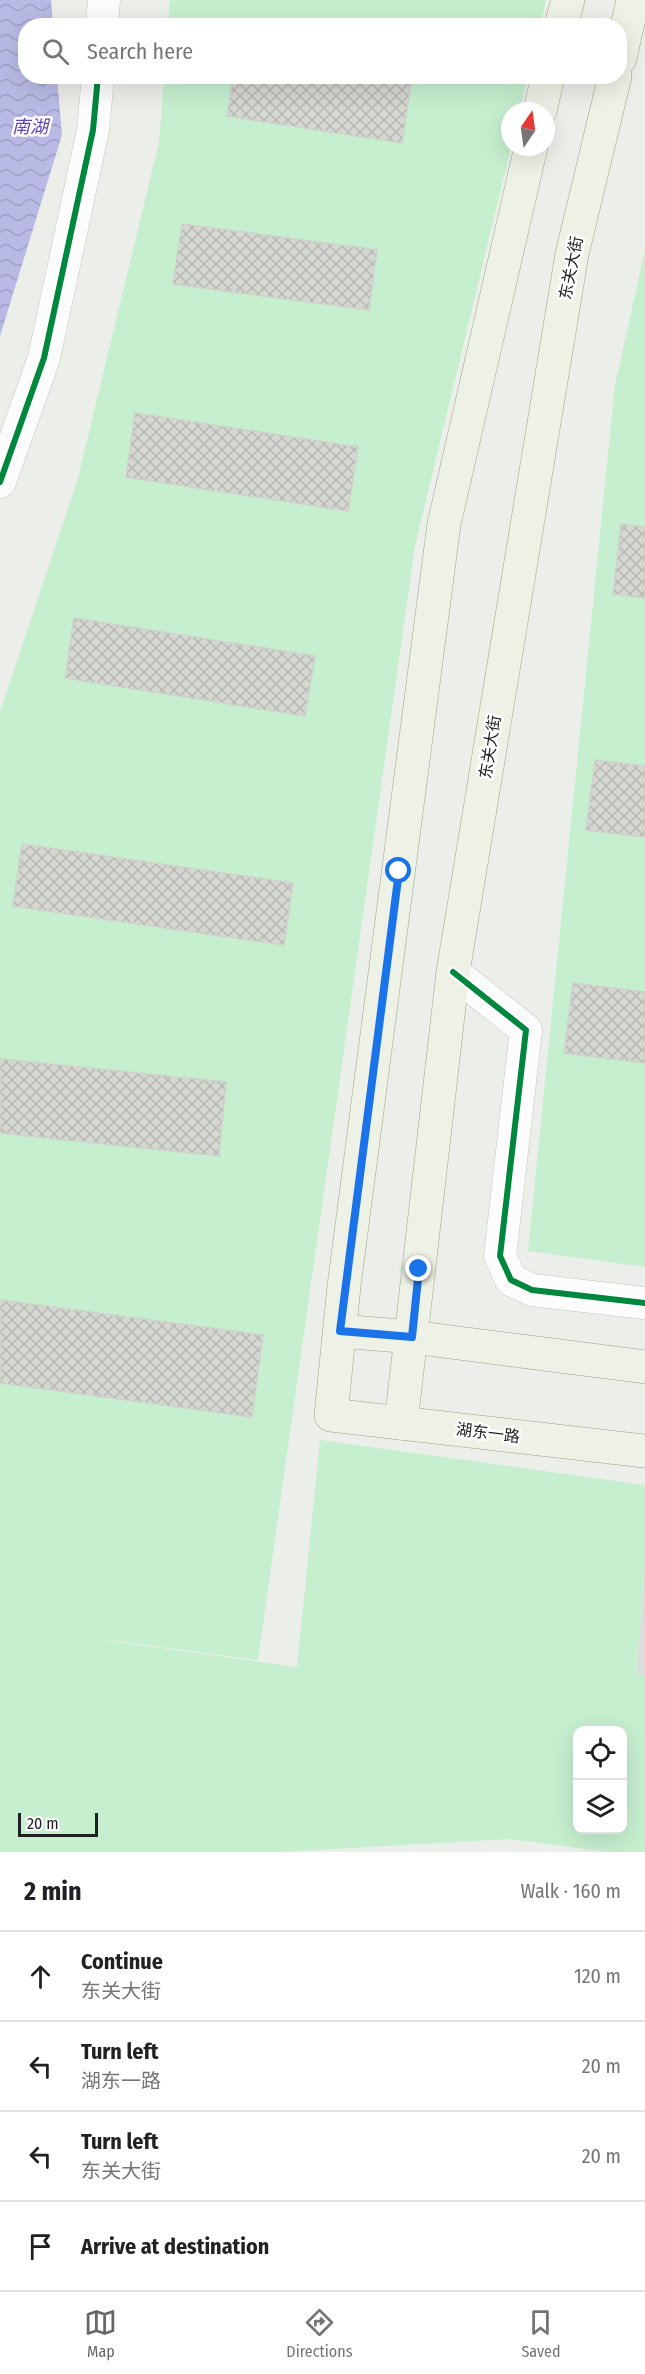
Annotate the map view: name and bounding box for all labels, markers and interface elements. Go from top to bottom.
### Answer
search box [18,18,627,84]
icon: search [39,35,72,68]
text: Search here [87,38,193,65]
north arrow [501,102,555,156]
water label: 南湖 [12,116,51,138]
street label: 东关大街 [556,235,586,301]
street label: 东关大街 [476,714,504,780]
route start [385,857,411,883]
route end [405,1255,431,1281]
street label: 湖东一路 [455,1420,521,1446]
map controls [573,1726,627,1834]
button: locate [573,1726,627,1780]
button: layers [573,1780,627,1834]
scale bar [18,1810,98,1838]
text: 20 m [27,1814,58,1833]
text: 2 min [24,1876,82,1907]
text: Walk · 160 m [521,1879,621,1903]
text: Continue [81,1948,163,1975]
icon: ahead [24,1960,57,1993]
text: 120 m [574,1964,621,1988]
text: 东关大街 [81,1979,161,2003]
text: Turn left [81,2038,159,2065]
icon: left [24,2050,57,2083]
text: 20 m [582,2054,621,2078]
text: 湖东一路 [81,2069,161,2093]
text: Turn left [81,2128,159,2155]
icon: left [24,2140,57,2173]
text: 20 m [582,2144,621,2168]
text: 东关大街 [81,2159,161,2183]
icon: arrive [24,2230,57,2263]
text: Arrive at destination [81,2233,269,2260]
tab: Map [84,2306,117,2361]
tab: Directions [286,2306,353,2361]
tab: Saved [521,2306,561,2361]

